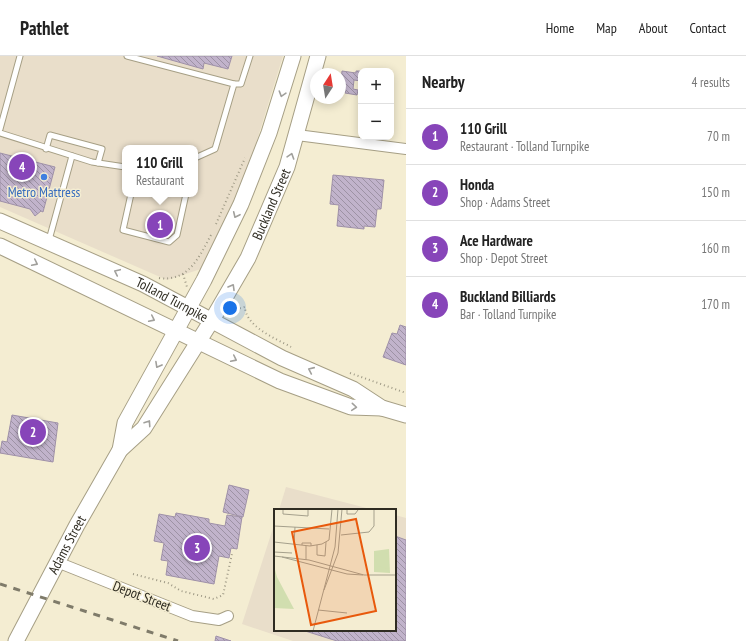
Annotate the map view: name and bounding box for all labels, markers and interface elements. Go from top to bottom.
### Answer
text: Pathlet [20,16,69,40]
text: Home [546,19,574,37]
text: Map [596,19,617,37]
text: About [639,19,668,37]
text: Contact [690,19,726,37]
north arrow [310,68,346,104]
map controls [358,68,394,140]
button: + [358,68,394,104]
text: Nearby [422,71,465,93]
text: 4 results [691,74,730,91]
one-way arrow [278,90,287,97]
button: − [358,104,394,140]
text: 110 Grill [460,119,507,138]
text: 1 [432,128,438,145]
text: 70 m [707,128,730,145]
text: Restaurant · Tolland Turnpike [460,138,589,155]
popup [122,145,198,197]
pin: 4 [9,152,35,182]
one-way arrow [286,152,295,159]
text: 110 Grill [136,153,183,172]
street label: Buckland Street [248,165,294,243]
marker: Metro Mattress [39,172,49,182]
text: Restaurant [136,172,184,189]
text: Honda [460,175,494,194]
place label: Metro Mattress [8,183,81,201]
text: 2 [432,184,438,201]
text: 150 m [701,184,730,201]
text: Shop · Adams Street [460,194,550,211]
pin: 1 [147,210,173,240]
one-way arrow [233,211,241,218]
text: Ace Hardware [460,231,533,250]
text: 3 [432,240,438,257]
text: 160 m [701,240,730,257]
text: Shop · Depot Street [460,250,548,267]
one-way arrow [31,258,38,266]
one-way arrow [113,269,121,277]
street label: Tolland Turnpike [133,273,211,326]
one-way arrow [228,284,235,291]
text: Buckland Billiards [460,287,556,306]
text: 4 [432,296,438,313]
text: 170 m [701,296,730,313]
your location [220,298,240,318]
text: Bar · Tolland Turnpike [460,306,556,323]
one-way arrow [148,314,155,322]
one-way arrow [229,354,237,362]
one-way arrow [155,361,162,368]
one-way arrow [307,367,314,375]
one-way arrow [351,402,357,411]
pin: 2 [20,417,46,447]
one-way arrow [143,420,150,427]
inset map [274,509,396,631]
street label: Adams Street [44,512,90,577]
pin: 3 [184,533,210,563]
street label: Depot Street [110,577,174,615]

